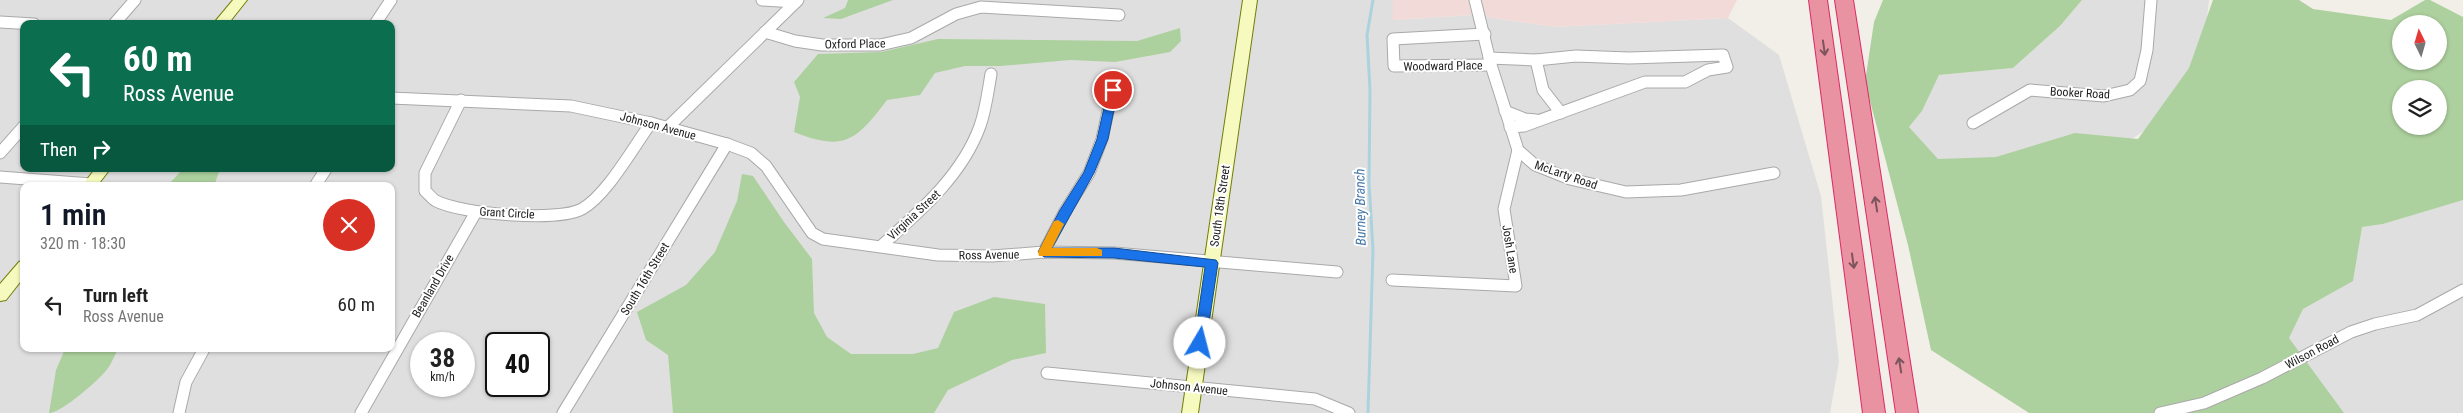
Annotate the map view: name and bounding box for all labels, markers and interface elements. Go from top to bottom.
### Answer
north arrow [2392,15,2448,70]
map controls [2392,15,2447,135]
street label: Oxford Place [824,36,886,52]
text: 60 m [123,39,192,80]
icon: left [40,40,105,105]
one-way arrow [1820,40,1830,56]
street label: Woodward Place [1403,58,1483,74]
pin [1092,69,1134,111]
icon: arrive [1099,76,1127,104]
button: layers [2392,80,2447,135]
text: Ross Avenue [123,81,234,106]
street label: Booker Road [2050,84,2110,102]
street label: Johnson Avenue [618,109,698,143]
icon: right [87,135,115,163]
text: Then [40,138,77,161]
street label: McLarty Road [1533,158,1599,192]
street label: South 18th Street [1207,164,1233,248]
water label: Burney Branch [1351,168,1369,246]
street label: Virginia Street [885,187,944,243]
one-way arrow [1871,196,1881,212]
text: 1 min [40,197,106,232]
button: close [323,199,375,251]
street label: Grant Circle [479,205,535,221]
street label: Josh Lane [1499,224,1521,275]
text: 320 m · 18:30 [40,234,126,253]
street label: South 16th Street [618,240,672,318]
street label: Ross Avenue [959,247,1020,263]
street label: Beanland Drive [409,252,457,320]
one-way arrow [1848,253,1858,269]
text: Turn left [83,284,148,307]
icon: left [40,291,68,319]
text: 60 m [338,293,375,316]
text: Ross Avenue [83,307,164,326]
position arrow [1173,316,1225,368]
speed limit sign: 40 [485,332,550,397]
street label: Wilson Road [2283,332,2341,372]
text: 38 [430,344,455,373]
one-way arrow [1895,357,1905,373]
text: km/h [430,370,455,384]
street label: Johnson Avenue [1149,376,1229,398]

